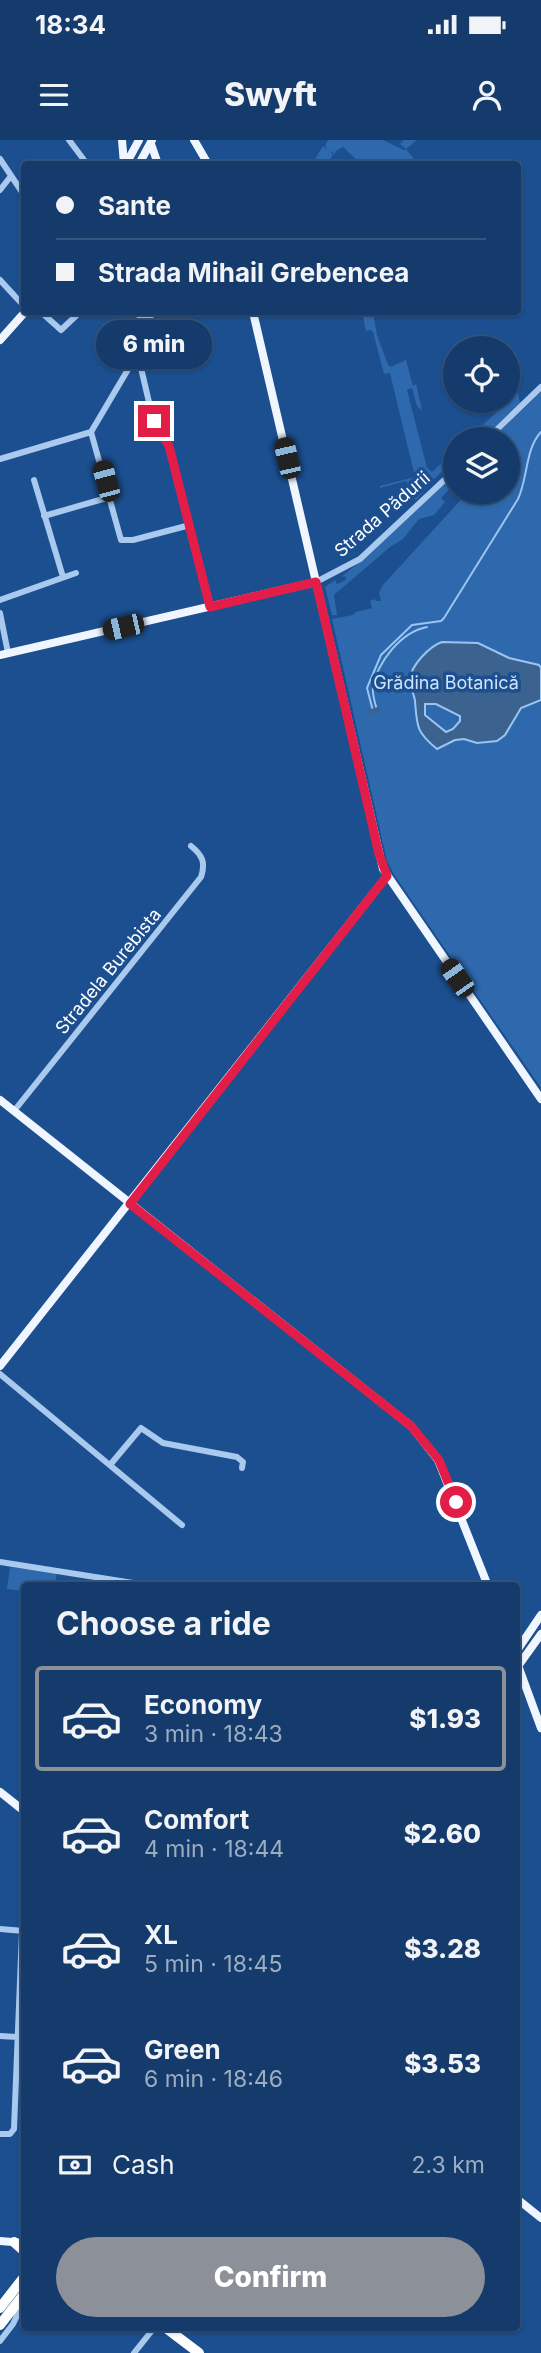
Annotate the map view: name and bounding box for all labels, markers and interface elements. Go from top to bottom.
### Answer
text: 18:34 [35,9,106,40]
text: Swyft [224,75,317,114]
icon: menu [35,76,73,114]
icon: person [468,76,506,114]
text: Sante [98,190,171,221]
text: Strada Mihail Grebencea [98,257,409,288]
callout: 6 min [96,320,212,369]
text: 6 min [123,330,185,358]
map controls [443,336,520,504]
button: locate [443,336,520,413]
route end [138,405,170,437]
button: layers [443,427,520,504]
car [273,435,302,481]
car [91,458,122,504]
street label: Strada Pădurii [330,467,434,561]
car [101,612,146,642]
park label: Grădina Botanică [373,672,519,693]
street label: Stradela Burebista [51,904,165,1038]
car [437,955,478,1001]
route start [440,1486,472,1518]
text: Choose a ride [56,1604,271,1643]
icon: car [60,1687,123,1750]
text: Economy [144,1689,262,1720]
text: $1.93 [409,1703,481,1734]
text: 3 min · 18:43 [144,1720,283,1748]
icon: car [60,1802,123,1865]
text: Comfort [144,1804,249,1835]
text: $2.60 [404,1818,481,1849]
text: 4 min · 18:44 [144,1835,284,1863]
icon: car [60,1917,123,1980]
text: XL [144,1919,178,1950]
text: $3.28 [404,1933,481,1964]
text: 5 min · 18:45 [144,1950,282,1978]
icon: car [60,2032,123,2095]
text: Green [144,2034,221,2065]
text: $3.53 [404,2048,481,2079]
text: 6 min · 18:46 [144,2065,283,2093]
icon: cash [56,2146,94,2184]
text: Cash [112,2149,175,2180]
text: 2.3 km [412,2151,485,2179]
button: Confirm [56,2237,485,2317]

